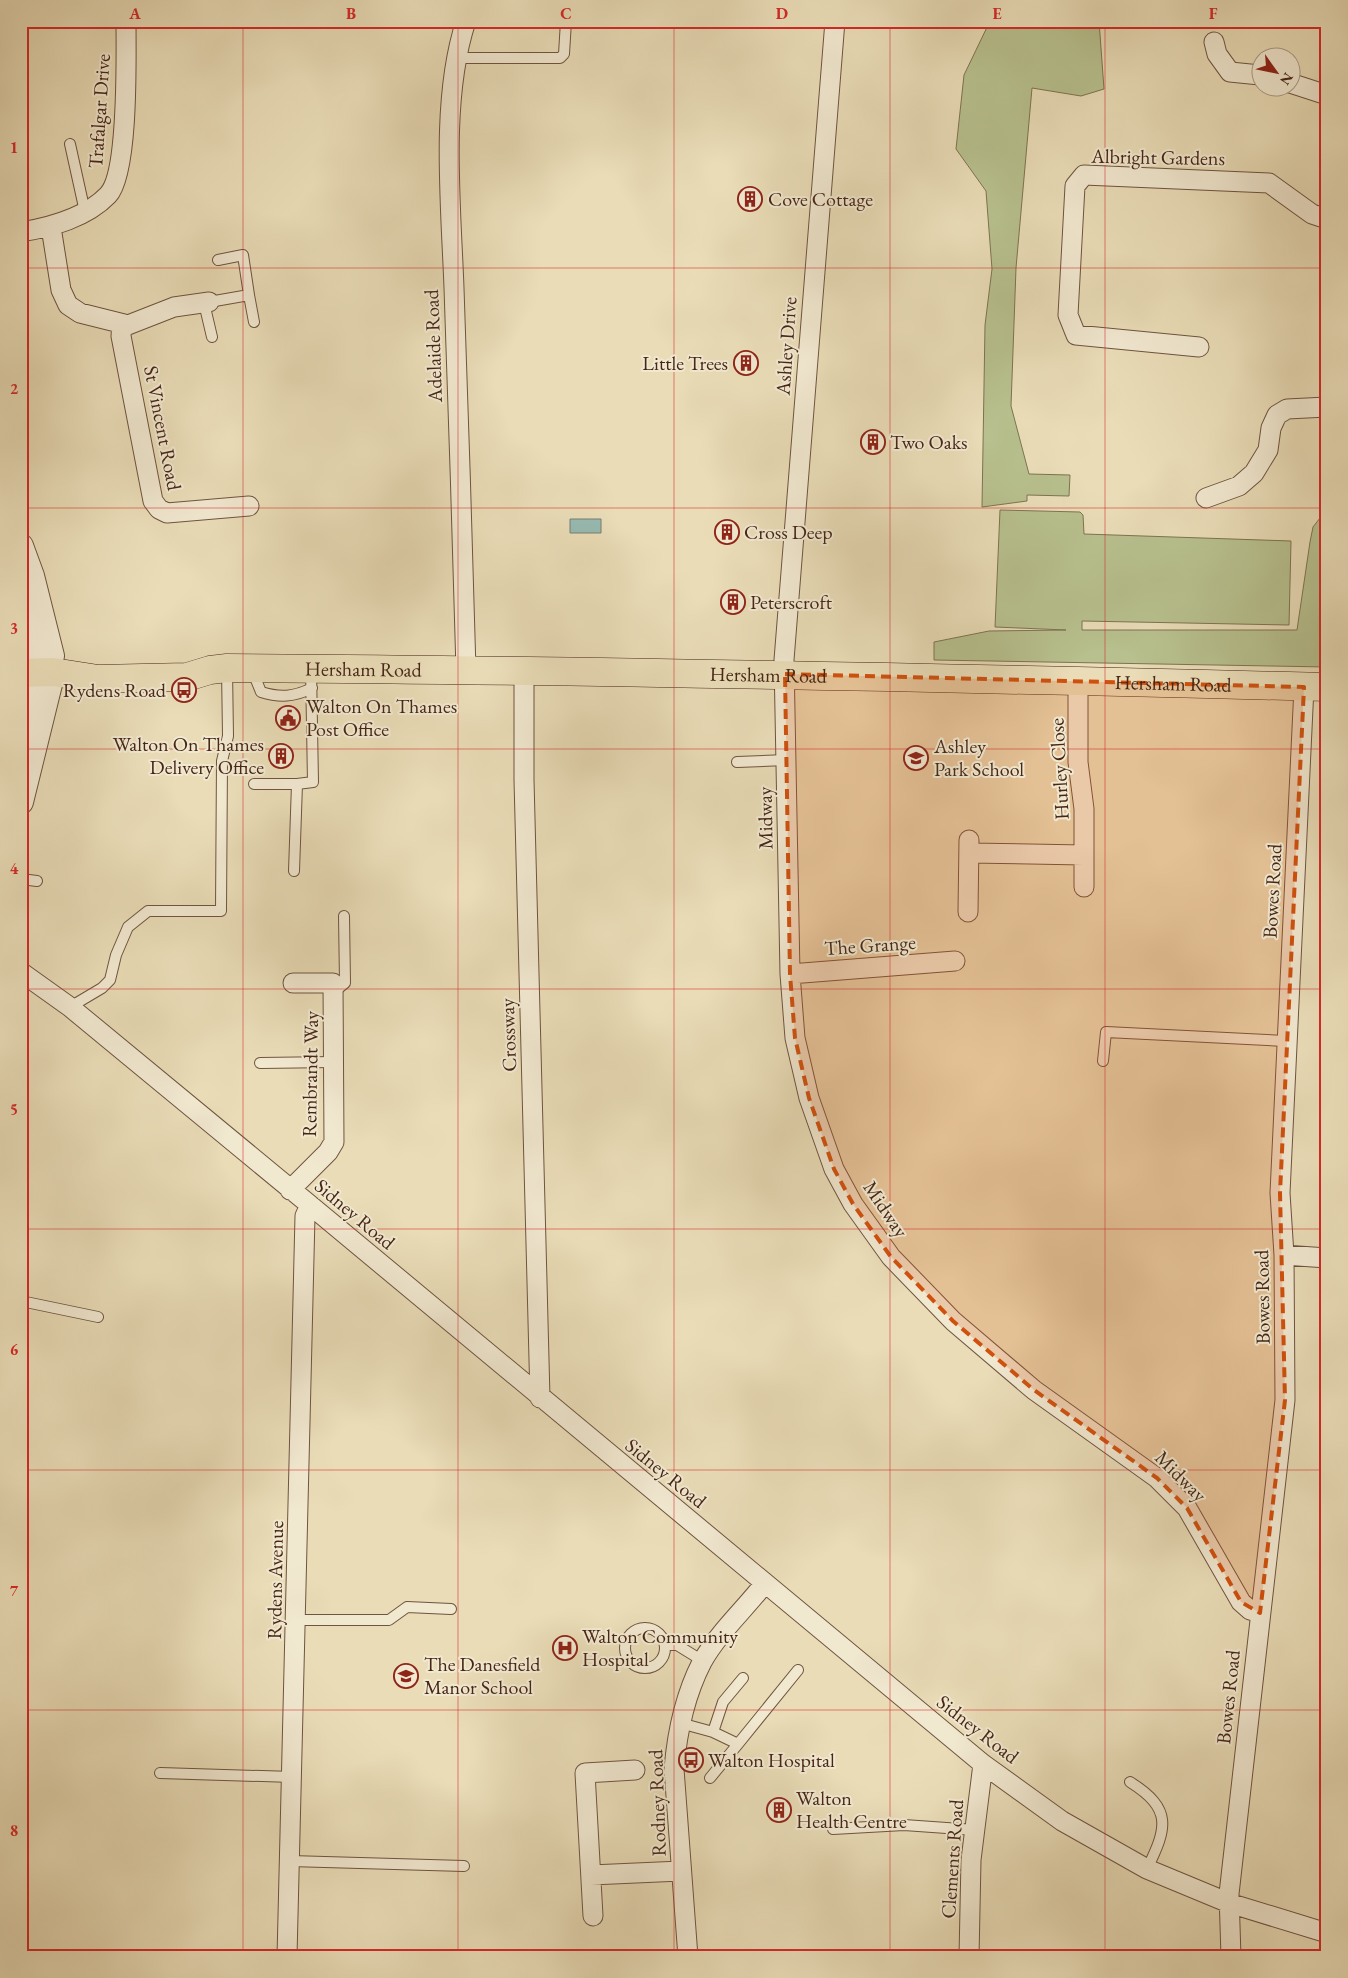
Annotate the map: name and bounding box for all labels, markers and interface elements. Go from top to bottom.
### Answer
text: A [128,3,141,24]
text: B [346,3,356,24]
text: C [560,3,572,24]
text: D [776,3,788,24]
text: E [992,3,1002,24]
text: F [1209,3,1218,24]
north arrow [1250,48,1300,98]
street label: Trafalgar Drive [82,53,116,169]
text: N [1276,69,1298,89]
text: 1 [10,137,18,158]
street label: Albright Gardens [1090,143,1225,171]
building icon: Cove Cottage [737,186,763,212]
place label: Cove Cottage [768,186,873,212]
street label: Adelaide Road [418,288,448,404]
street label: Ashley Drive [770,296,802,397]
place label: Little Trees [642,350,728,376]
building icon: Little Trees [733,350,759,376]
street label: St Vincent Road [138,364,188,493]
text: 2 [10,378,19,399]
building icon: Two Oaks [860,429,886,455]
place label: Two Oaks [890,429,968,455]
building icon: Cross Deep [714,519,740,545]
place label: Cross Deep [744,519,833,545]
building icon: Peterscroft [720,589,746,615]
place label: Peterscroft [750,589,833,615]
text: 3 [10,618,18,639]
street label: Hersham Road [305,656,423,683]
street label: Hersham Road [710,661,828,689]
street label: Hersham Road [1114,669,1233,698]
place label: Rydens Road [63,677,167,703]
bus stop icon: Rydens Road [171,677,197,703]
place label: Walton On Thames Post Office [306,693,457,742]
public building icon: Walton On Thames Post Office [275,705,301,731]
street label: Hurley Close [1043,717,1075,821]
place label: Walton On Thames Delivery Office [113,731,264,780]
place label: Ashley Park School [933,733,1024,782]
building icon: Walton On Thames Delivery Office [268,743,294,769]
school or university icon: Ashley Park School [903,745,929,771]
street label: Midway [751,786,779,850]
street label: Bowes Road [1257,842,1288,939]
text: 4 [10,858,19,879]
street label: The Grange [823,929,917,961]
street label: Crossway [494,998,522,1072]
street label: Rembrandt Way [296,1010,324,1137]
text: 5 [10,1099,18,1120]
street label: Sidney Road [309,1173,401,1256]
street label: Midway [858,1176,915,1243]
street label: Bowes Road [1248,1249,1276,1345]
text: 6 [10,1339,19,1360]
street label: Sidney Road [620,1432,713,1514]
street label: Midway [1150,1445,1213,1508]
street label: Rydens Avenue [261,1520,289,1640]
text: 7 [10,1580,19,1601]
place label: Walton Community Hospital [582,1623,738,1672]
hospital icon: Walton Community Hospital [552,1635,578,1661]
street label: Bowes Road [1210,1648,1246,1745]
place label: The Danesfield Manor School [424,1651,541,1700]
school or university icon: The Danesfield Manor School [393,1663,419,1689]
street label: Sidney Road [932,1689,1025,1770]
bus stop icon: Walton Hospital [678,1747,704,1773]
place label: Walton Hospital [708,1747,835,1773]
street label: Rodney Road [642,1748,672,1857]
place label: Walton Health Centre [796,1785,907,1834]
building icon: Walton Health Centre [766,1797,792,1823]
street label: Clements Road [935,1798,969,1919]
text: 8 [10,1820,18,1841]

